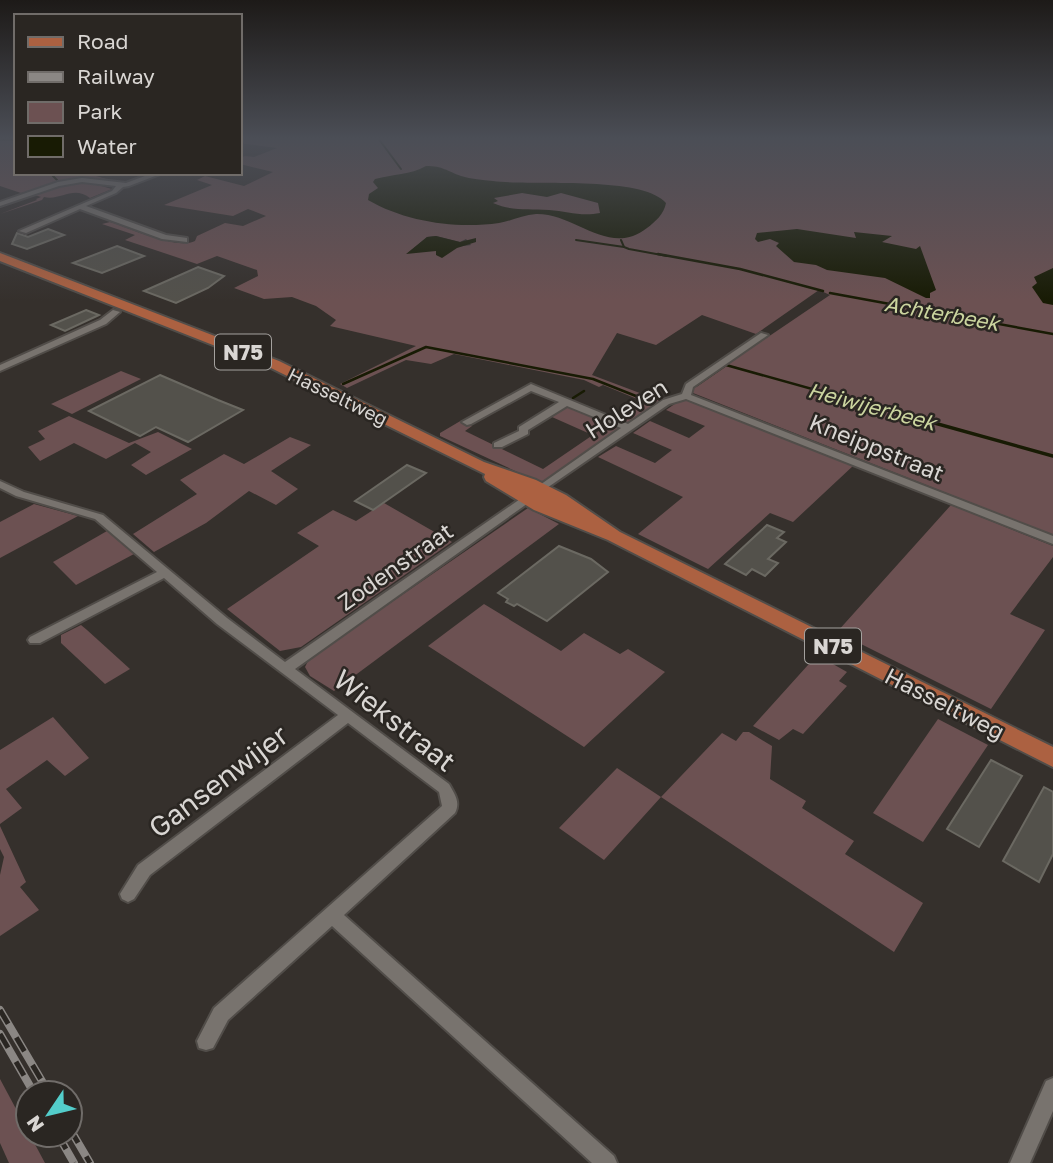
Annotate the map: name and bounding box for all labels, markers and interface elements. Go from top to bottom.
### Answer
legend [14,14,242,175]
text: Road [77,28,128,54]
text: Railway [77,63,155,89]
text: Park [77,98,123,124]
text: Water [77,133,137,159]
water label: Achterbeek [883,290,1003,336]
road number: N75 [215,334,271,370]
street label: Hasseltweg [285,362,391,430]
street label: Holeven [580,372,672,444]
water label: Heiwijerbeek [805,376,941,436]
street label: Kneippstraat [806,407,948,487]
street label: Zodenstraat [332,516,458,616]
road number: N75 [805,628,861,664]
street label: Hasseltweg [881,661,1009,745]
street label: Wiekstraat [327,662,463,778]
street label: Gansenwijer [142,718,294,844]
north arrow [14,1079,84,1149]
text: N [21,1112,48,1137]

